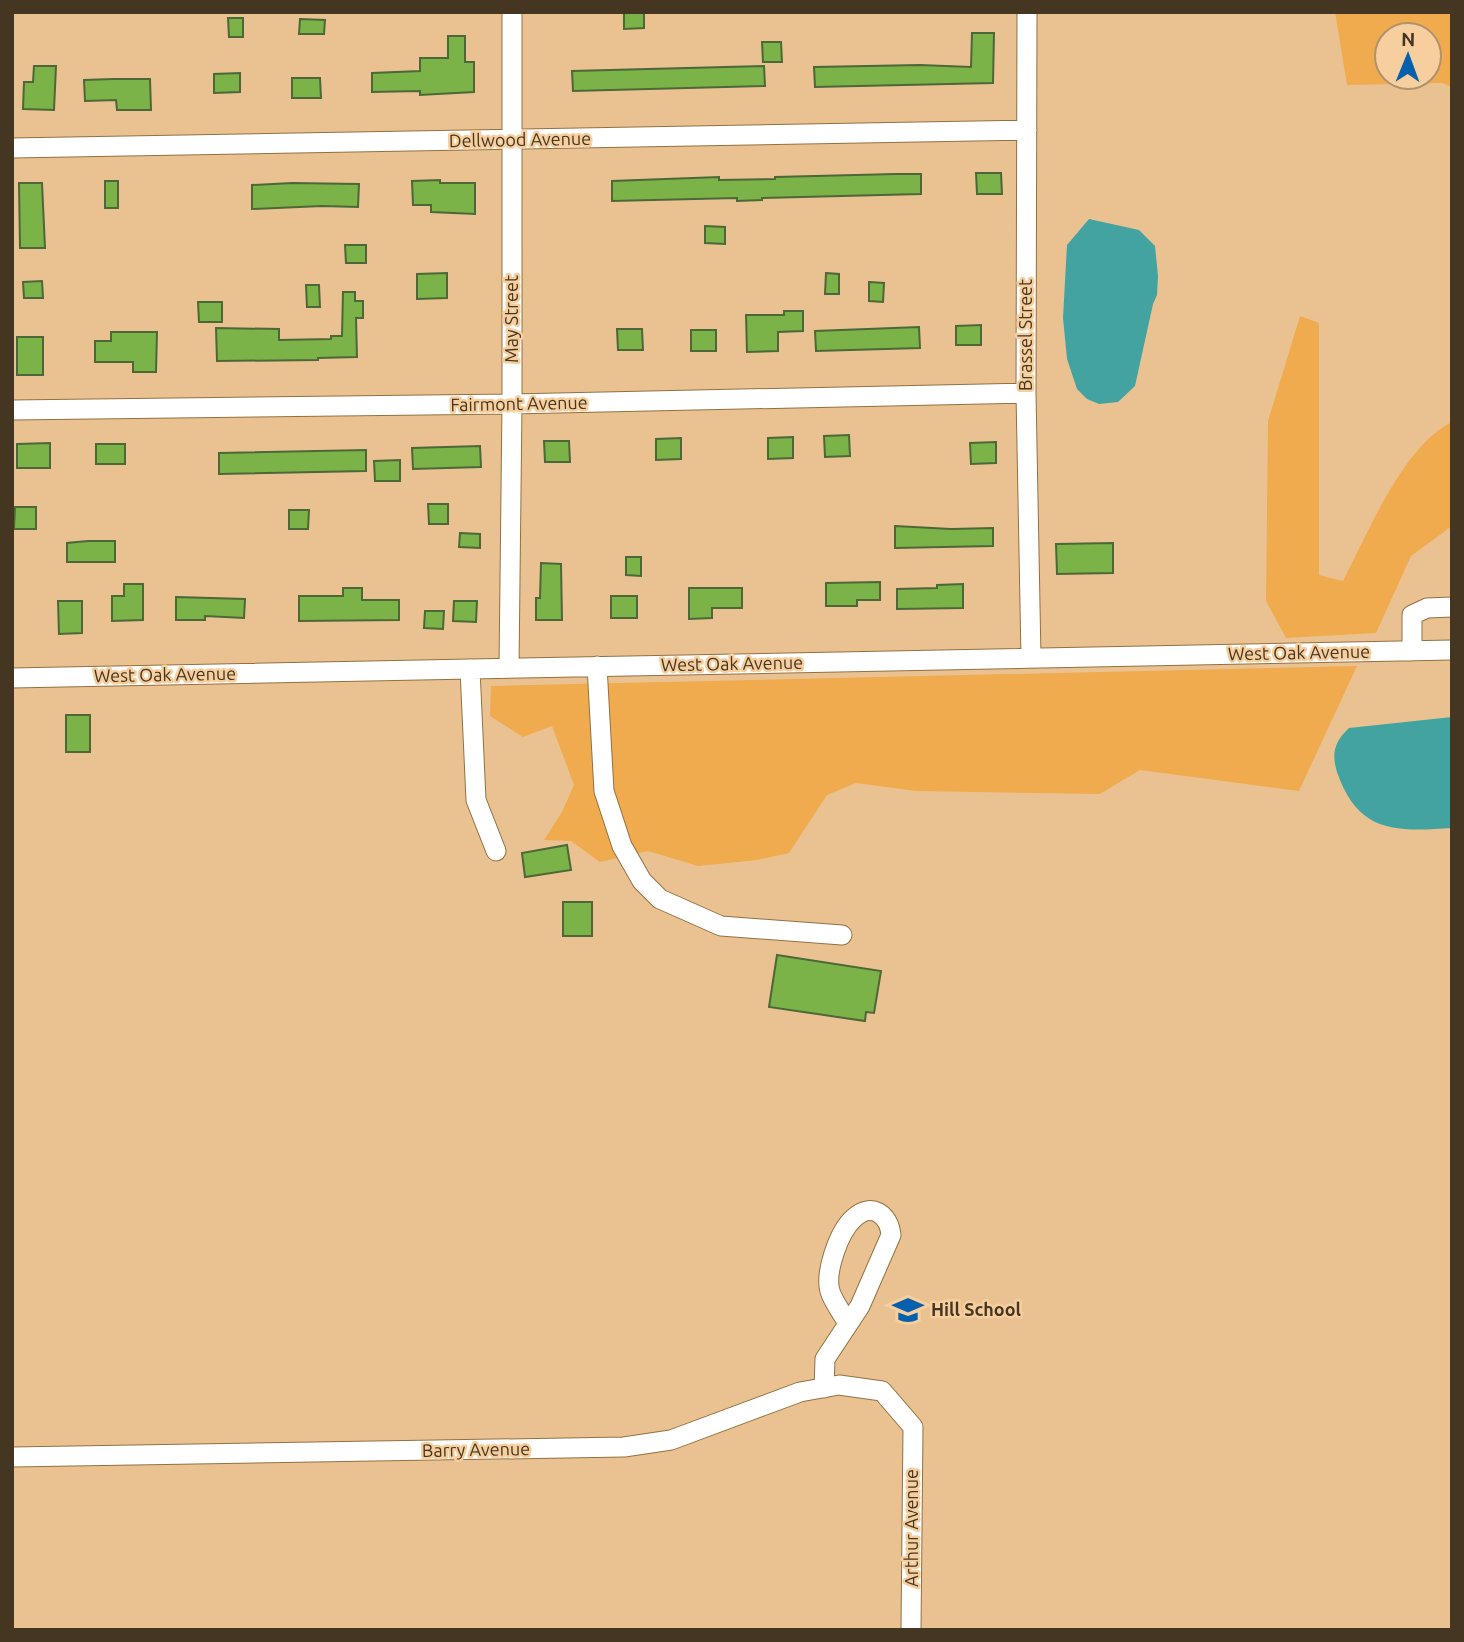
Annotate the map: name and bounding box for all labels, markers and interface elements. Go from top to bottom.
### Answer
north arrow [1373,21,1443,91]
text: N [1401,28,1416,50]
street label: Dellwood Avenue [449,128,591,150]
street label: May Street [501,275,521,363]
street label: Brassel Street [1015,279,1035,391]
street label: Fairmont Avenue [450,392,588,414]
street label: West Oak Avenue [1228,641,1370,663]
street label: West Oak Avenue [661,652,803,674]
street label: West Oak Avenue [94,663,236,685]
school or university icon: Hill School [891,1293,925,1327]
place label: Hill School [931,1299,1021,1319]
street label: Barry Avenue [422,1438,530,1460]
street label: Arthur Avenue [901,1469,921,1587]

